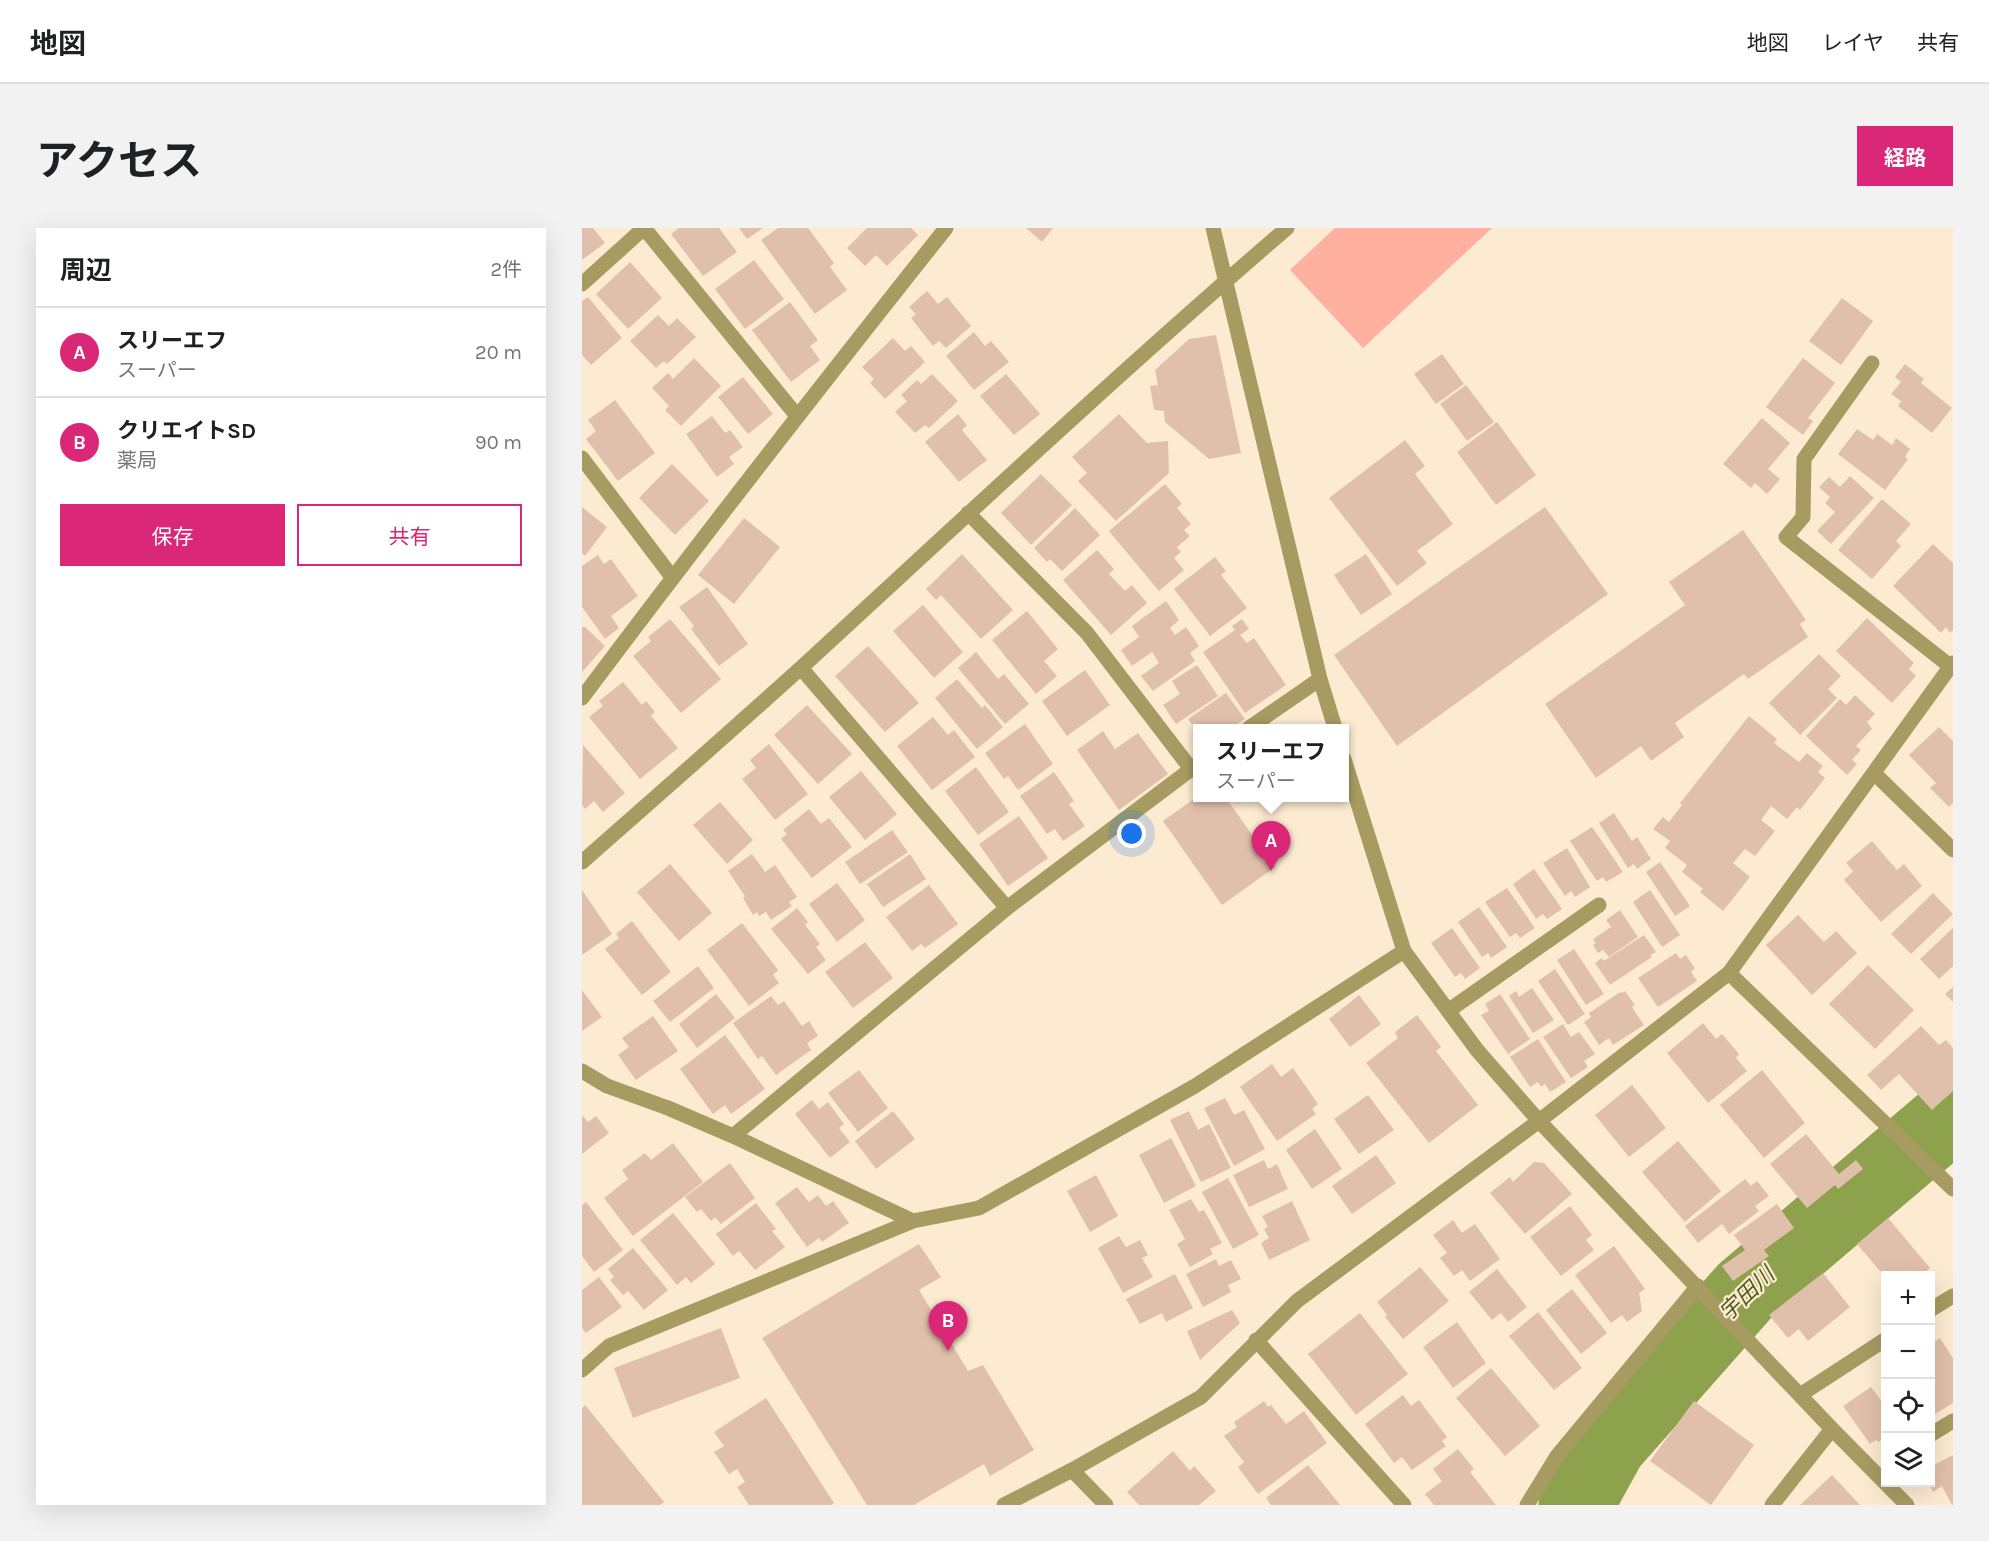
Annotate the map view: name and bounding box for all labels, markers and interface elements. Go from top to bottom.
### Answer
text: 地図 [30,27,86,60]
text: 地図 [1747,31,1789,55]
text: レイヤ [1822,31,1884,55]
text: 共有 [1917,31,1959,55]
button: 経路 [1857,126,1953,186]
text: アクセス [36,136,202,186]
text: 周辺 [60,255,112,286]
text: 2件 [490,258,522,281]
text: スリーエフ [117,328,227,354]
text: A [73,341,86,364]
text: 20 m [475,341,522,364]
text: スーパー [117,359,197,382]
text: クリエイトSD [117,418,256,444]
text: B [73,431,86,454]
text: 90 m [475,431,522,454]
text: 薬局 [117,449,157,472]
button: 保存 [60,504,285,566]
button: 共有 [297,504,522,566]
popup [1193,724,1349,802]
text: スリーエフ [1216,739,1326,765]
text: スーパー [1216,770,1296,793]
your location [1117,819,1146,848]
pin: A [1252,822,1290,871]
water label: 宇田川 [1714,1260,1781,1326]
map controls [1881,1271,1935,1487]
button: + [1881,1271,1935,1325]
pin: B [928,1302,968,1351]
button: − [1881,1325,1935,1379]
button: locate [1881,1379,1935,1433]
button: layers [1881,1433,1935,1487]

